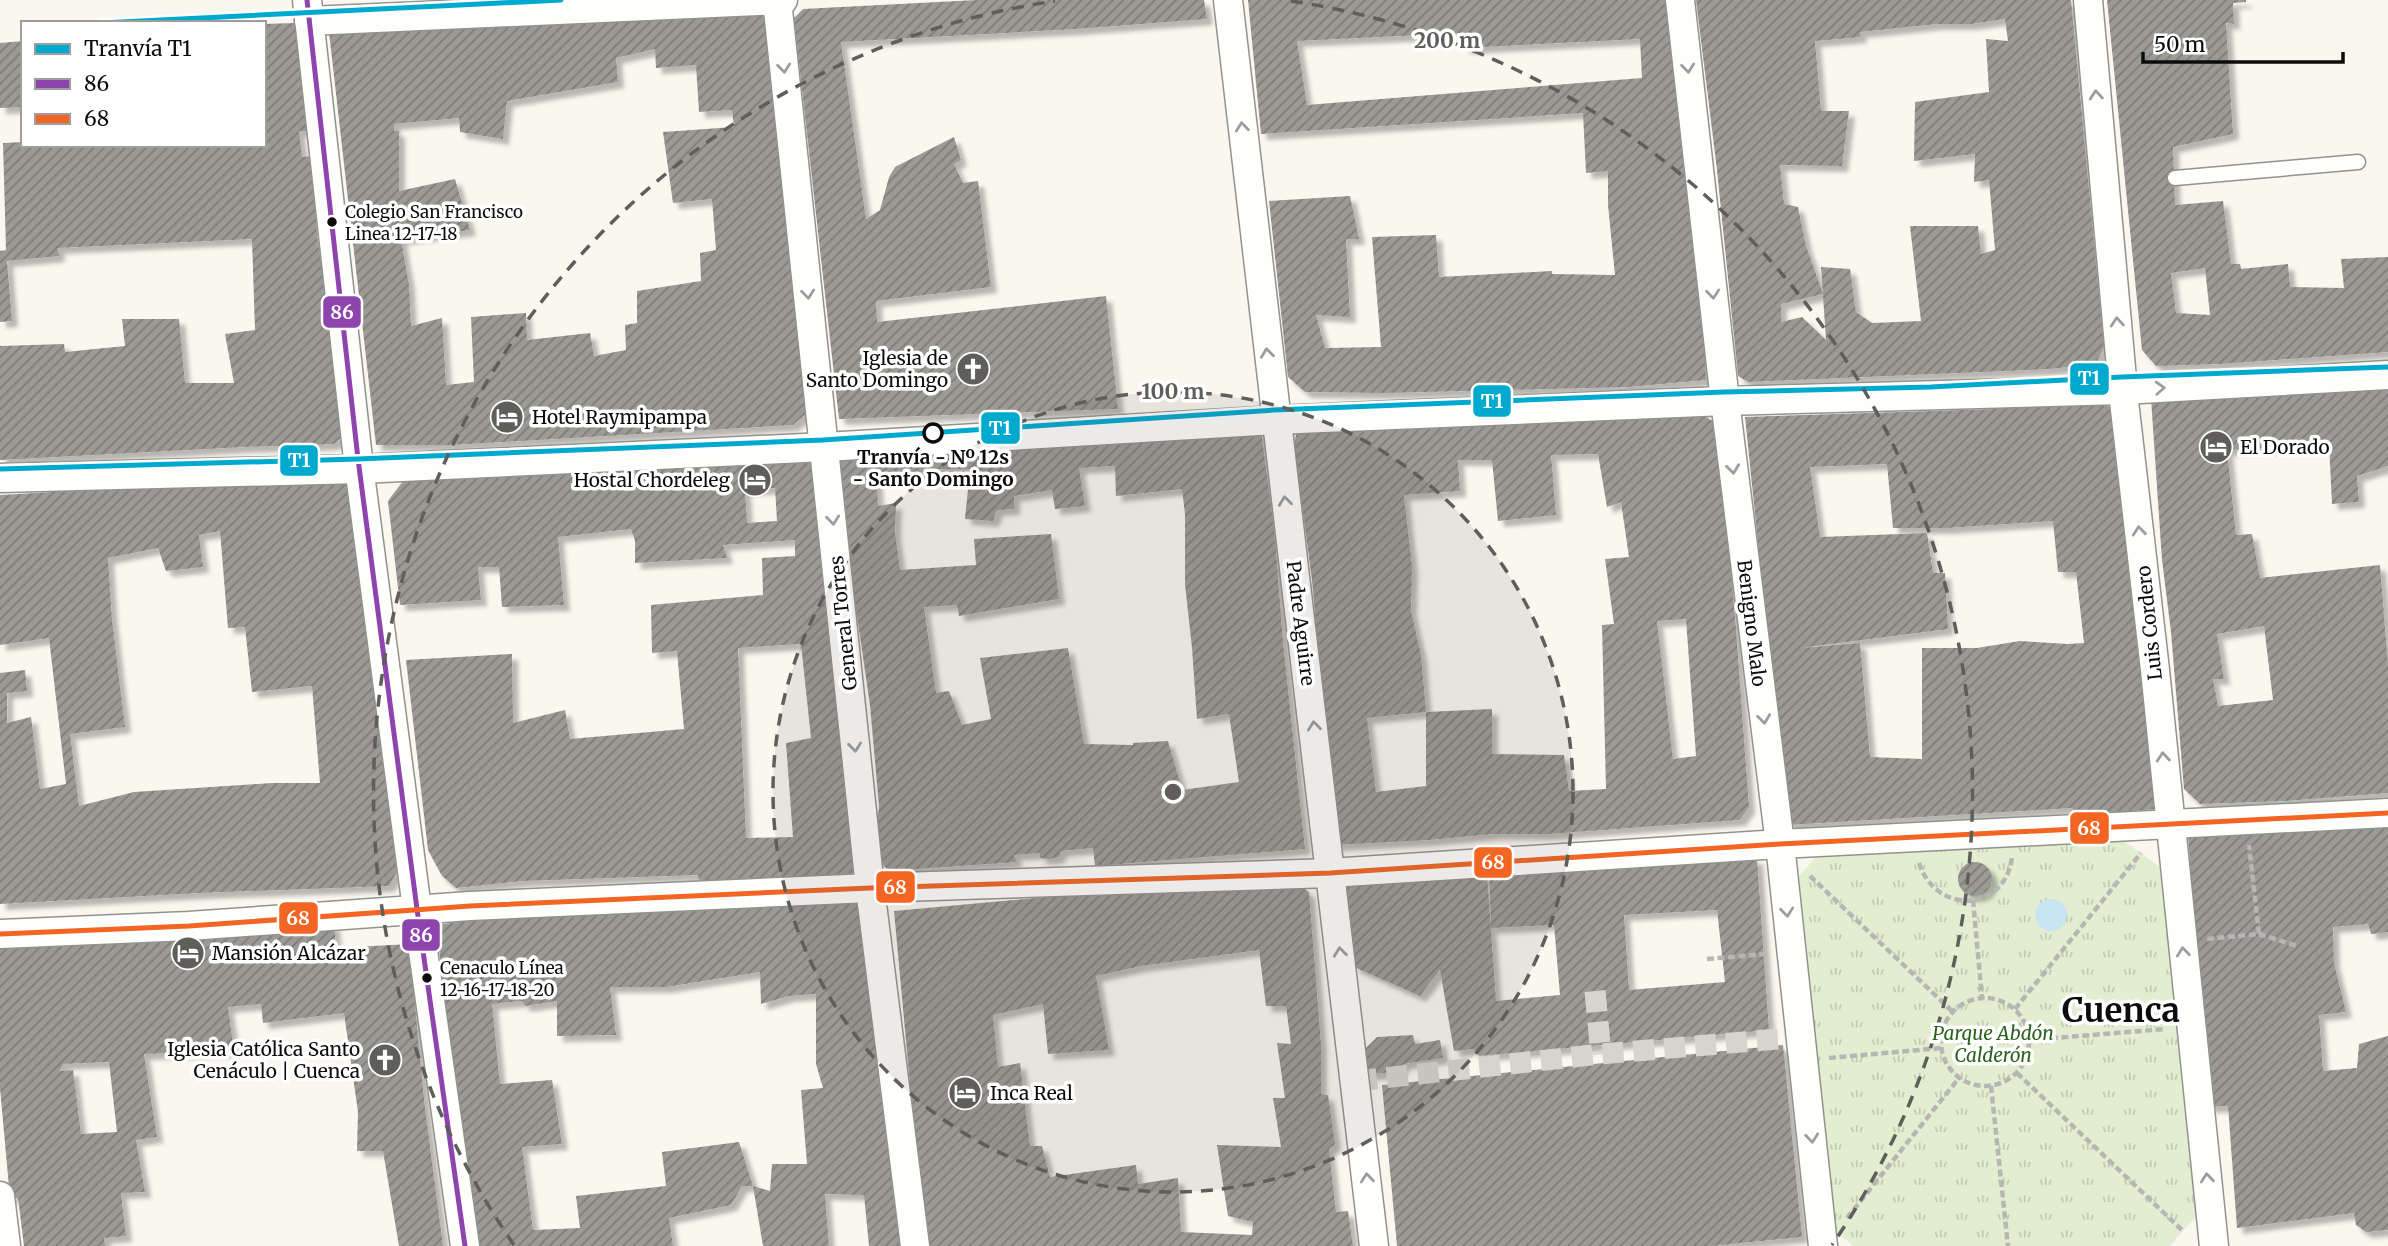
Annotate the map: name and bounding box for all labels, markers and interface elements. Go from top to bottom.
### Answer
legend [21,21,266,147]
scale bar [2143,21,2342,65]
text: 200 m [1414,27,1480,54]
text: 50 m [2154,31,2205,58]
text: Tranvía T1 [84,35,192,62]
one-way arrow [777,62,792,74]
one-way arrow [1680,62,1695,74]
text: 86 [84,70,109,97]
one-way arrow [2089,89,2104,100]
text: 68 [84,105,109,132]
one-way arrow [1234,121,1249,132]
place label: Colegio San Francisco Linea 12-17-18 [345,201,523,245]
marker: Colegio San Francisco Linea 12-17-18 [325,215,339,229]
one-way arrow [1705,288,1720,300]
one-way arrow [800,289,815,300]
line badge: 86 [322,295,362,329]
text: 86 [330,300,354,324]
one-way arrow [2110,316,2125,327]
place label: Iglesia de Santo Domingo [806,346,948,392]
one-way arrow [1259,347,1274,358]
church icon: Iglesia de Santo Domingo [954,350,992,388]
line badge: T1 [2069,362,2110,396]
text: T1 [2078,366,2100,390]
text: 100 m [1142,378,1204,405]
one-way arrow [2155,380,2166,395]
line badge: T1 [1472,384,1512,418]
text: T1 [1481,389,1503,413]
hotel icon: Hotel Raymipampa [488,398,526,436]
place label: Hotel Raymipampa [532,405,707,429]
line badge: T1 [980,411,1021,445]
text: T1 [989,416,1011,440]
marker: Tranvía - Nº 12s - Santo Domingo [923,423,943,443]
hotel icon: El Dorado [2197,428,2235,466]
place label: El Dorado [2240,435,2330,459]
line badge: T1 [279,444,319,477]
place label: Tranvía - Nº 12s - Santo Domingo [852,445,1014,491]
text: T1 [288,448,310,472]
hotel icon: Hostal Chordeleg [736,461,774,499]
one-way arrow [1725,463,1740,475]
place label: Hostal Chordeleg [574,468,730,492]
one-way arrow [1278,495,1293,506]
one-way arrow [825,514,840,526]
one-way arrow [2131,525,2146,537]
street label: General Torres [824,554,862,692]
street label: Benigno Malo [1732,558,1772,688]
street label: Padre Aguirre [1281,559,1321,687]
street label: Luis Cordero [2131,565,2167,681]
one-way arrow [1757,713,1772,725]
one-way arrow [1307,720,1322,732]
one-way arrow [848,741,863,752]
one-way arrow [2156,751,2171,762]
centre of rings [1161,780,1185,804]
line badge: 68 [2069,811,2110,845]
text: 68 [2077,816,2101,840]
line badge: 68 [1473,846,1513,879]
text: 68 [1481,850,1505,874]
line badge: 68 [875,870,916,904]
text: 68 [883,875,907,899]
line badge: 68 [278,901,319,935]
text: 68 [286,906,310,930]
one-way arrow [1779,906,1794,917]
line badge: 86 [401,918,441,952]
text: 86 [409,923,433,947]
hotel icon: Mansión Alcázar [169,934,207,972]
place label: Mansión Alcázar [212,941,366,965]
one-way arrow [1333,946,1348,958]
one-way arrow [2176,946,2191,957]
place label: Cenaculo Línea 12-16-17-18-20 [440,957,564,1001]
marker: Cenaculo Línea 12-16-17-18-20 [420,971,434,985]
district label: Cuenca [2062,990,2180,1031]
park label: Parque Abdón Calderón [1932,1021,2054,1067]
place label: Iglesia Católica Santo Cenáculo | Cuenca [167,1037,360,1083]
church icon: Iglesia Católica Santo Cenáculo | Cuenca [366,1041,404,1079]
hotel icon: Inca Real [946,1074,984,1112]
place label: Inca Real [990,1081,1073,1105]
one-way arrow [1804,1132,1819,1144]
one-way arrow [1359,1172,1374,1184]
one-way arrow [2200,1172,2215,1183]

